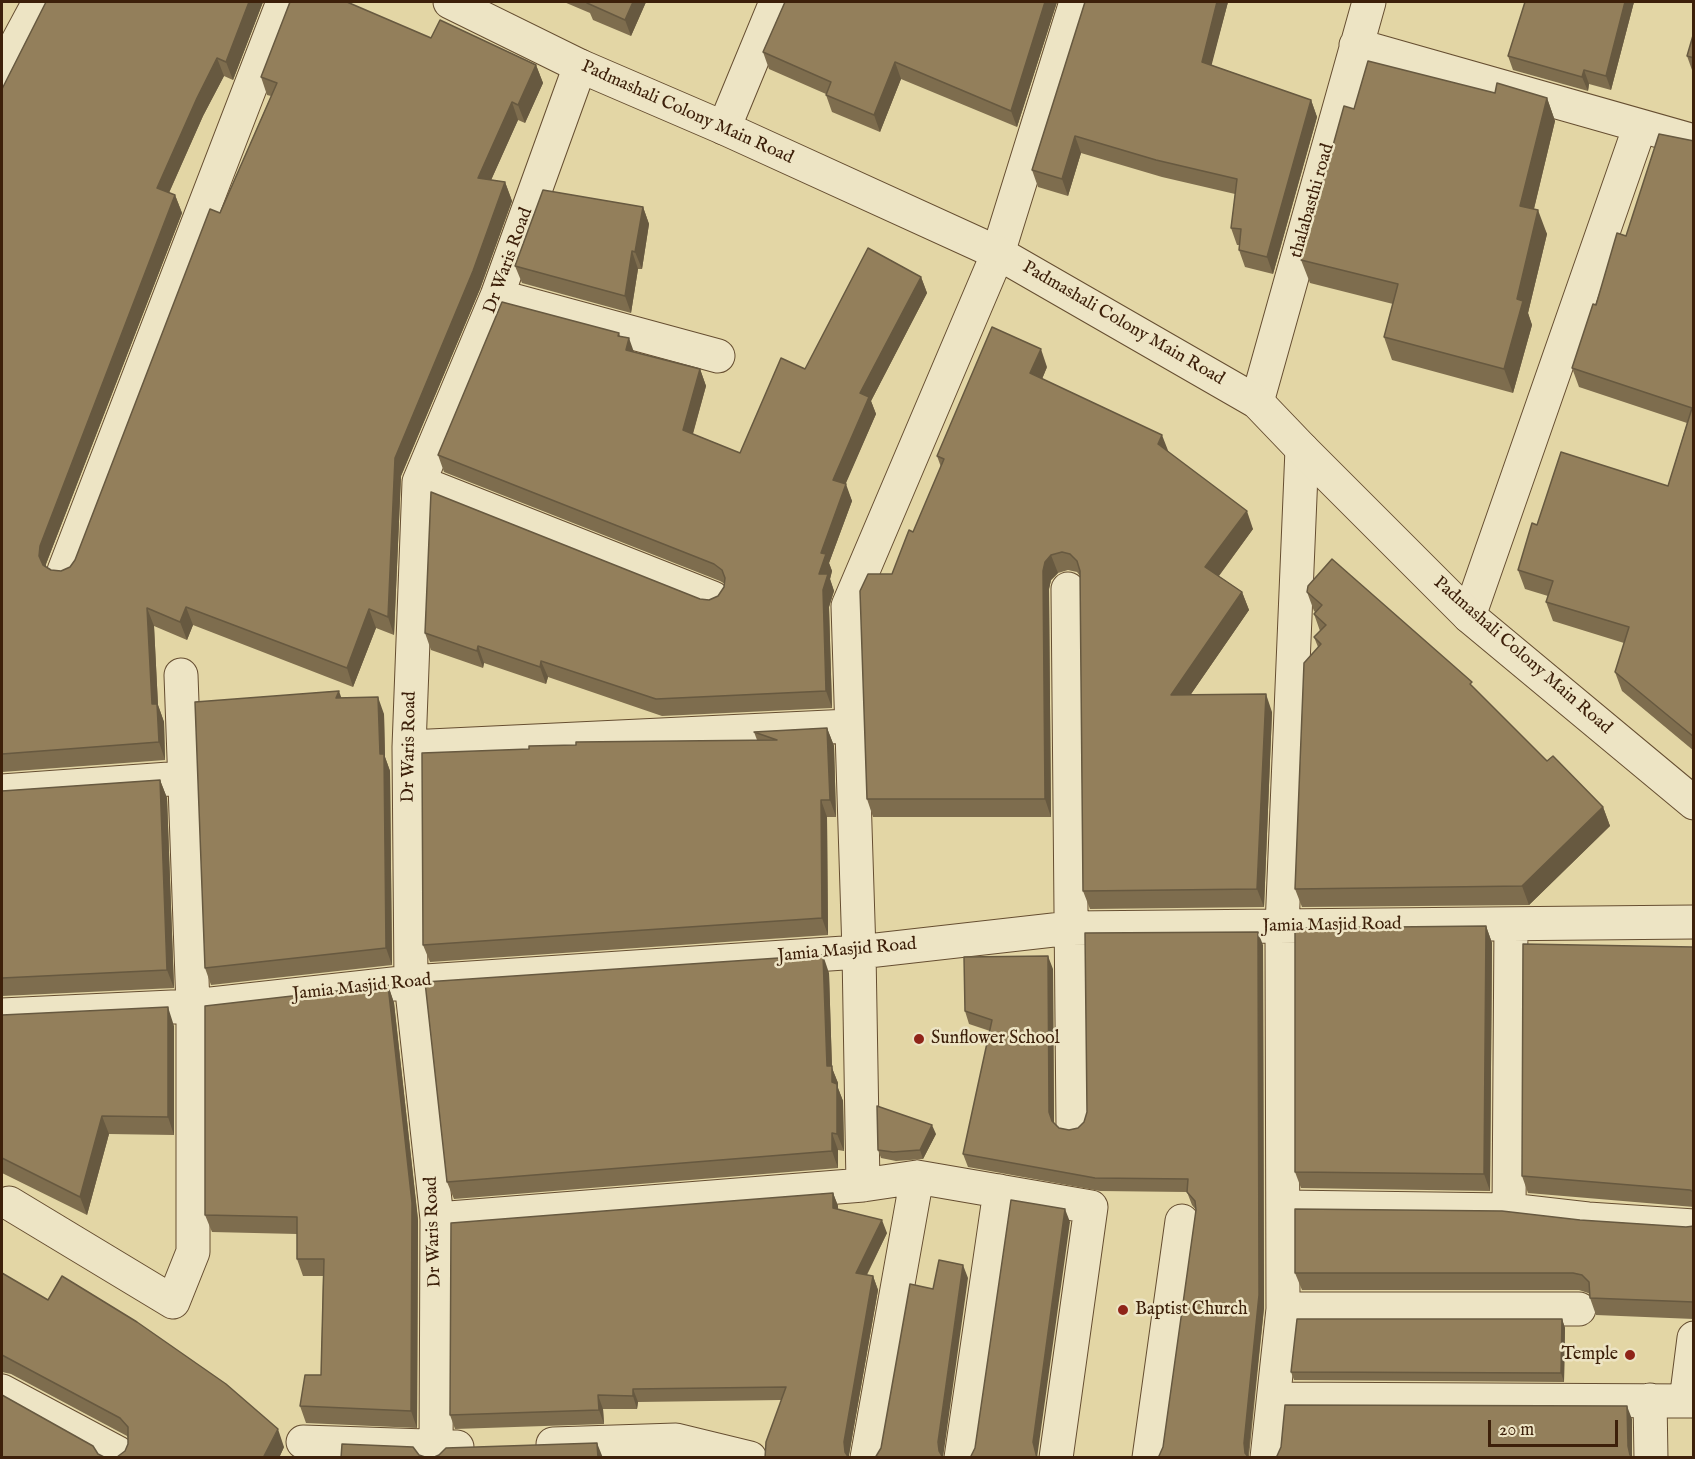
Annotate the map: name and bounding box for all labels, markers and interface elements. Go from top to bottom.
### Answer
street label: Padmashali Colony Main Road [578,56,796,170]
street label: thalabasthi road [1286,141,1340,261]
street label: Dr Waris Road [480,205,538,317]
street label: Padmashali Colony Main Road [1018,257,1228,391]
street label: Padmashali Colony Main Road [1428,573,1616,739]
street label: Dr Waris Road [398,691,422,803]
street label: Jamia Masjid Road [1262,914,1402,938]
street label: Jamia Masjid Road [777,934,917,968]
street label: Jamia Masjid Road [292,970,432,1006]
place label: Sunflower School [931,1028,1060,1050]
marker: Sunflower School [912,1032,926,1046]
street label: Dr Waris Road [421,1176,447,1288]
place label: Baptist Church [1135,1299,1247,1321]
marker: Baptist Church [1116,1303,1130,1317]
place label: Temple [1562,1344,1618,1366]
marker: Temple [1623,1348,1637,1362]
scale bar [1491,1408,1622,1446]
text: 20 m [1499,1419,1534,1442]

